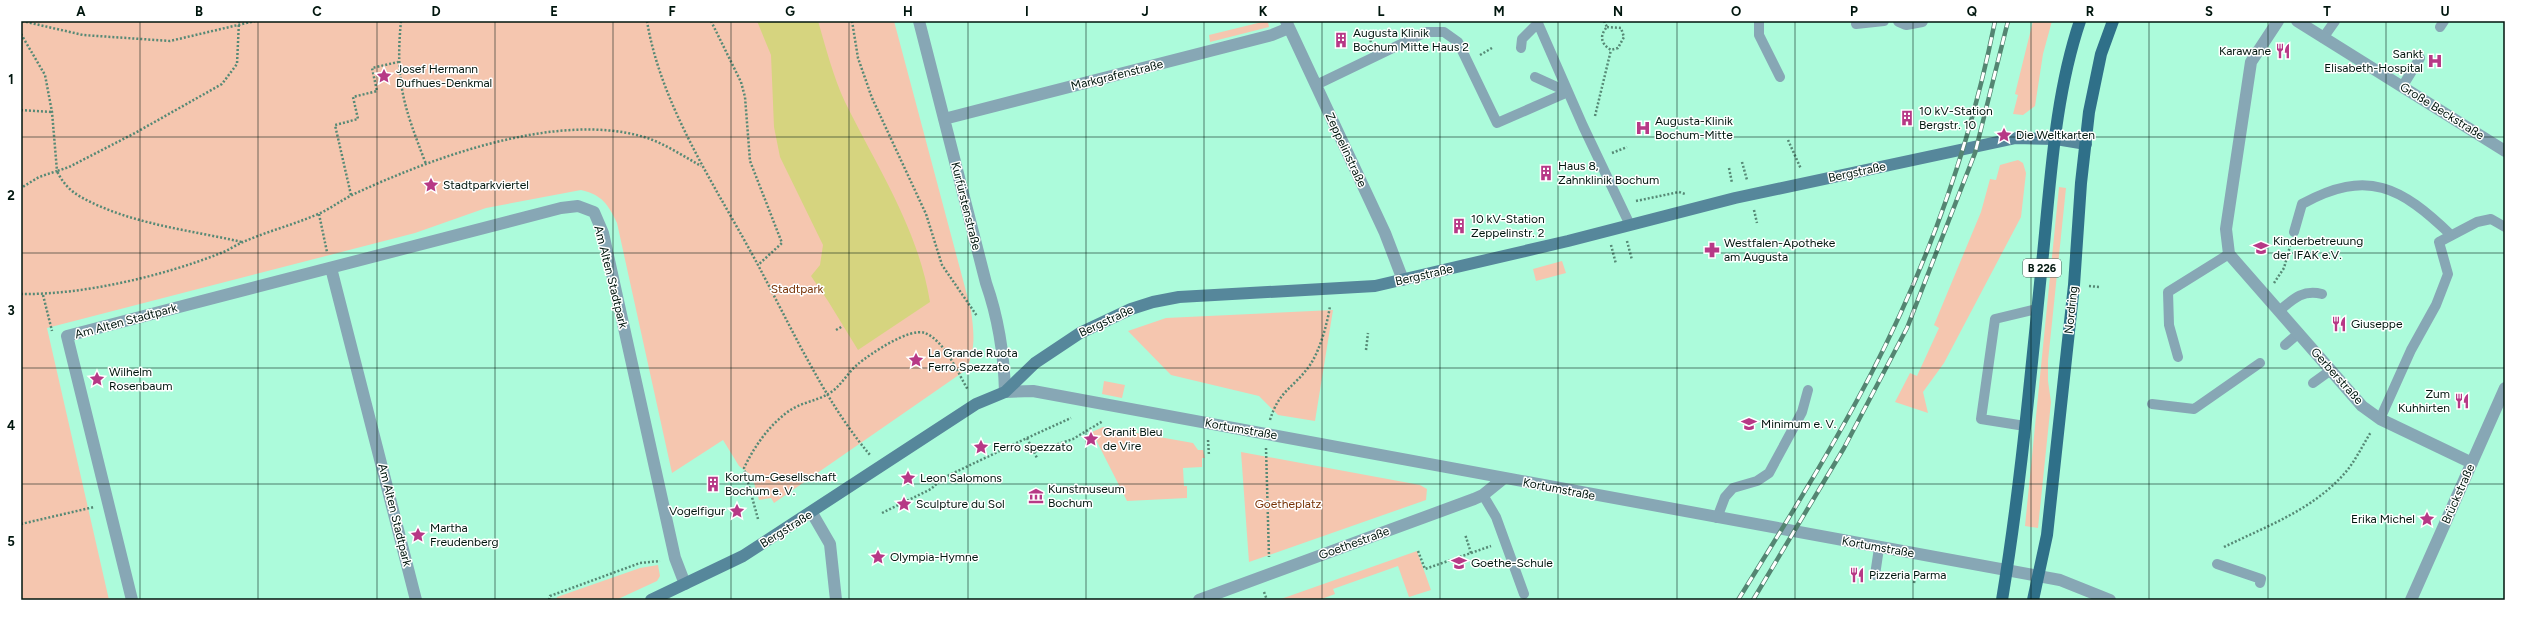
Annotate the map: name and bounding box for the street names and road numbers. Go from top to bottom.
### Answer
street label: Markgrafenstraße [1069,57,1165,93]
street label: Große Beckstraße [2397,80,2487,143]
street label: Zeppelinstraße [1323,110,1370,190]
street label: Bergstraße [1827,159,1888,185]
street label: Kurfürstenstraße [948,161,984,252]
street label: Am Alten Stadtpark [591,224,631,330]
road number: B 226 [2023,259,2061,277]
street label: Bergstraße [1394,261,1455,288]
street label: Nordring [2062,285,2080,335]
street label: Am Alten Stadtpark [73,301,179,341]
street label: Bergstraße [1076,302,1136,340]
street label: Gerberstraße [2308,345,2366,407]
street label: Kortumstraße [1204,416,1279,442]
street label: Am Alten Stadtpark [375,462,415,568]
street label: Brückstraße [2439,462,2478,526]
street label: Kortumstraße [1522,475,1597,503]
street label: Bergstraße [757,507,815,550]
street label: Goethestraße [1317,524,1392,562]
street label: Kortumstraße [1841,534,1916,560]

